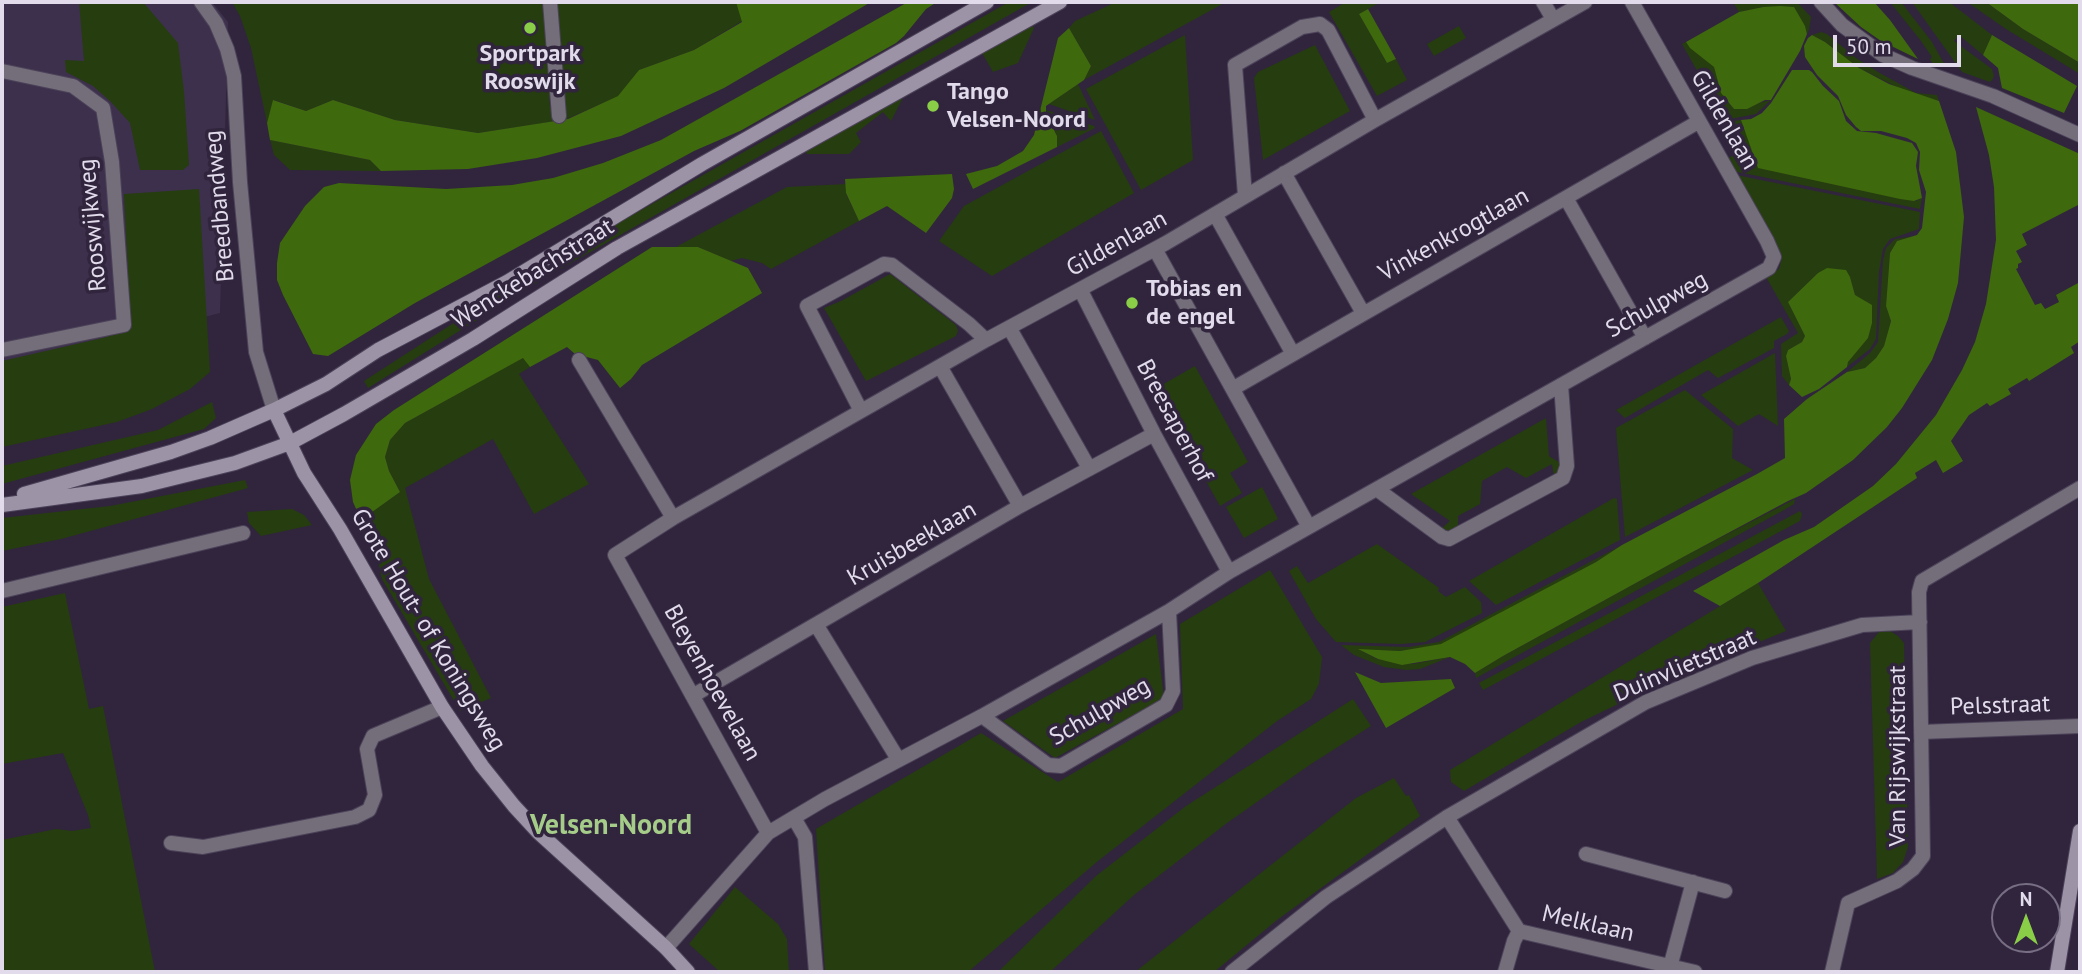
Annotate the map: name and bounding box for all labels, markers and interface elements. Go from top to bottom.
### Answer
marker: Sportpark Rooswijk [522,20,538,36]
scale bar [1837,21,1965,65]
text: 50 m [1846,33,1892,60]
place label: Sportpark Rooswijk [479,40,581,96]
street label: Gildenlaan [1684,65,1764,175]
place label: Tango Velsen-Noord [947,78,1086,134]
marker: Tango Velsen-Noord [925,98,941,114]
street label: Breedbandweg [199,129,241,283]
street label: Rooswijkweg [73,157,113,293]
street label: Vinkenkrogtlaan [1374,182,1534,288]
street label: Gildenlaan [1062,205,1172,283]
street label: Wenckebachstraat [447,213,619,335]
street label: Schulpweg [1601,265,1713,345]
place label: Tobias en de engel [1146,275,1242,331]
marker: Tobias en de engel [1124,295,1140,311]
street label: Breesaperhof [1130,355,1218,487]
street label: Kruisbeeklaan [842,495,982,593]
street label: Grote Hout- of Koningsweg [344,504,512,756]
street label: Bleyenhoevelaan [657,600,767,766]
street label: Duinvlietstraat [1609,623,1761,709]
street label: Van Rijswijkstraat [1884,665,1912,847]
street label: Schulpweg [1044,672,1156,752]
street label: Pelsstraat [1949,690,2051,722]
district label: Velsen-Noord [530,809,692,843]
north arrow [1991,883,2061,953]
text: N [2020,887,2032,911]
street label: Melklaan [1539,899,1637,949]

